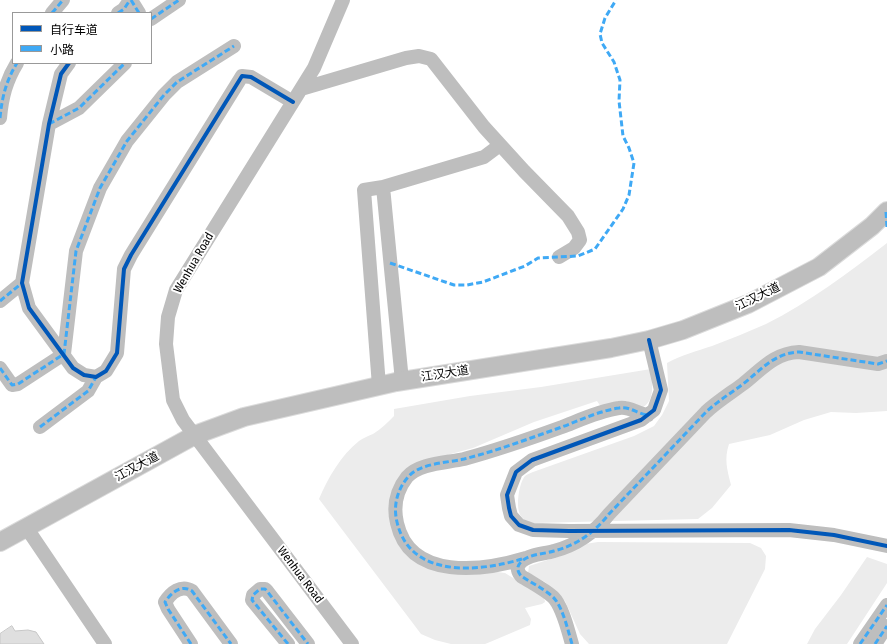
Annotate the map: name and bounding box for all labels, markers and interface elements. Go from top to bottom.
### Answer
legend [12,12,152,64]
text: 自行车道 [50,23,98,37]
text: 小路 [50,43,74,57]
street label: Wenhua Road [171,230,217,296]
street label: 江汉大道 [733,280,783,314]
street label: 江汉大道 [420,363,470,385]
street label: 江汉大道 [112,449,162,485]
street label: Wenhua Road [274,544,326,606]

